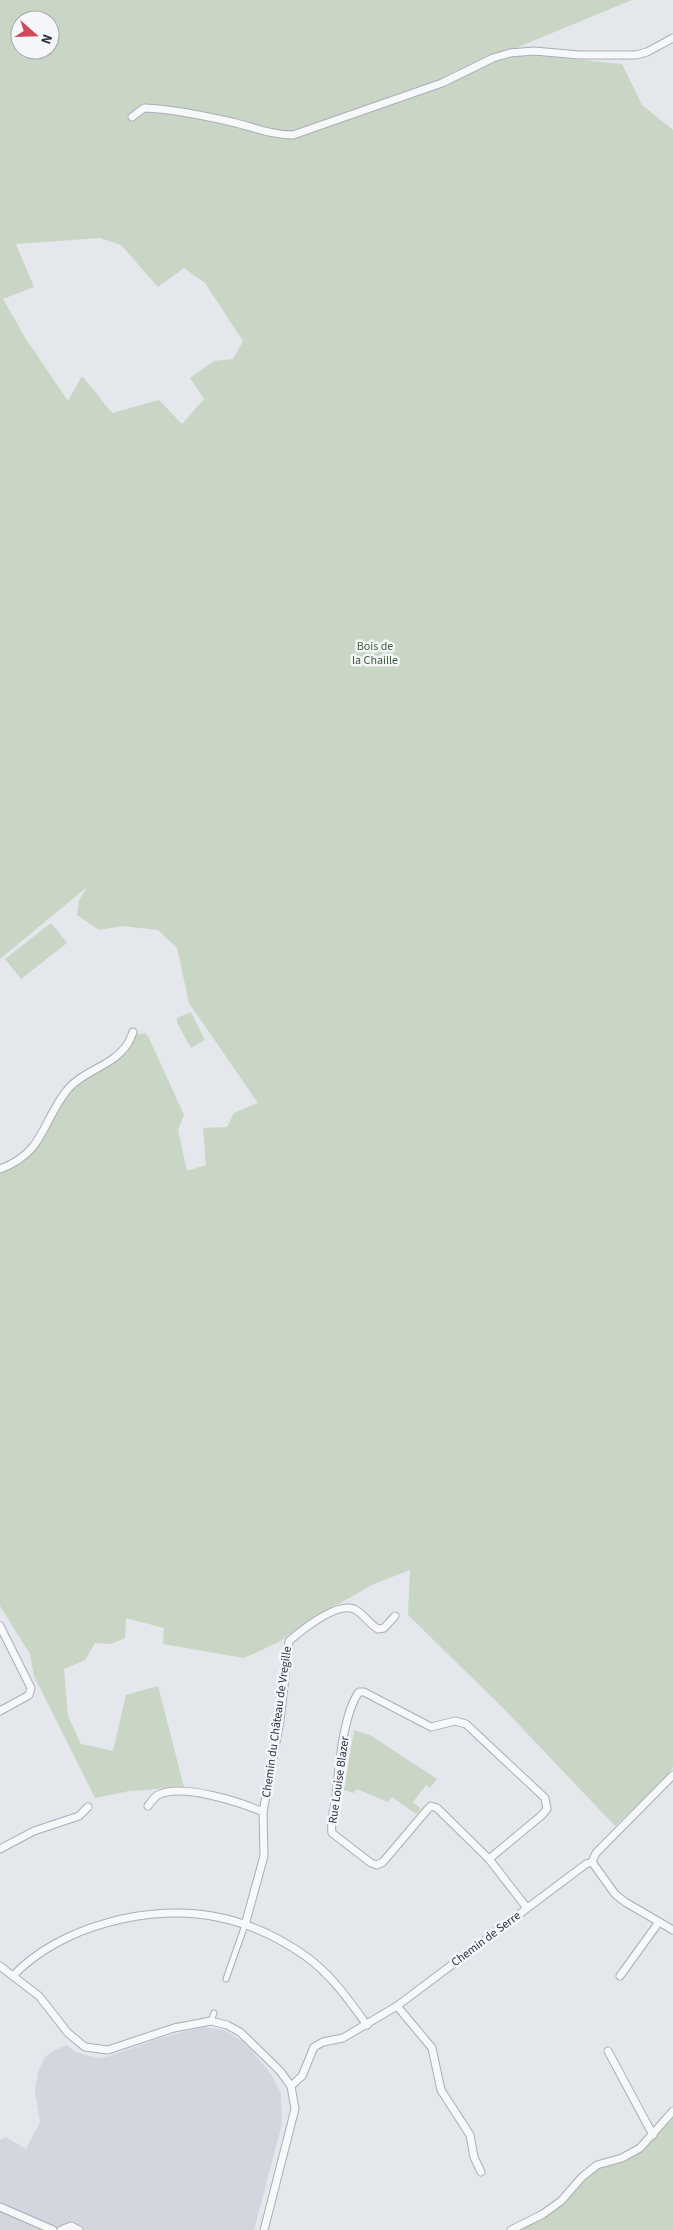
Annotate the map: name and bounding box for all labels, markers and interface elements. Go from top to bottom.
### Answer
north arrow [10,10,60,60]
text: N [35,31,57,47]
park label: Bois de la Chaille [352,638,398,669]
street label: Chemin du Château de Vregille [258,1645,296,1799]
street label: Rue Louise Blazer [324,1734,354,1825]
street label: Chemin de Serre [448,1907,524,1971]

